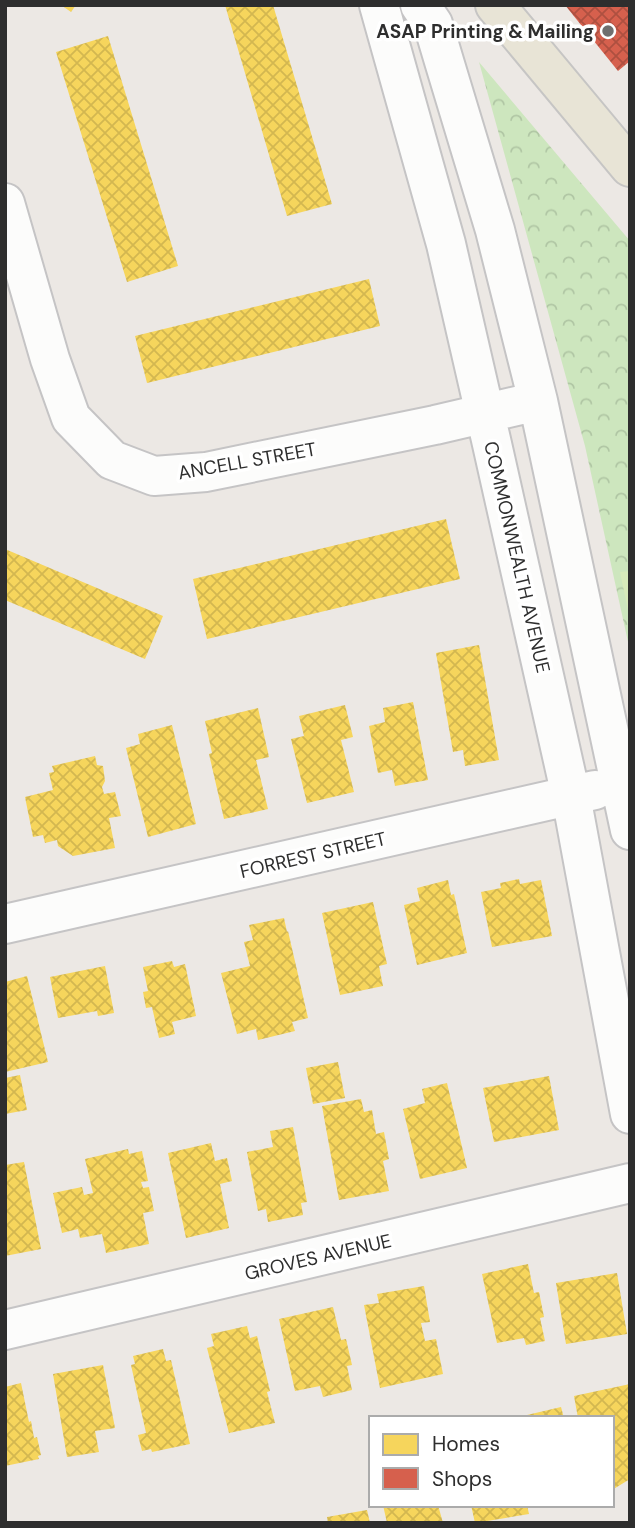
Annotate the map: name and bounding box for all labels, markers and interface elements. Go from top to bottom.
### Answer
place label: ASAP Printing & Mailing [376,19,594,44]
marker: ASAP Printing & Mailing [600,23,616,39]
street label: ANCELL STREET [176,436,318,485]
street label: COMMONWEALTH AVENUE [478,439,556,675]
street label: FORREST STREET [237,826,389,884]
street label: GROVES AVENUE [242,1228,394,1286]
legend [369,1416,614,1507]
text: Homes [432,1430,500,1458]
text: Shops [432,1465,492,1493]

